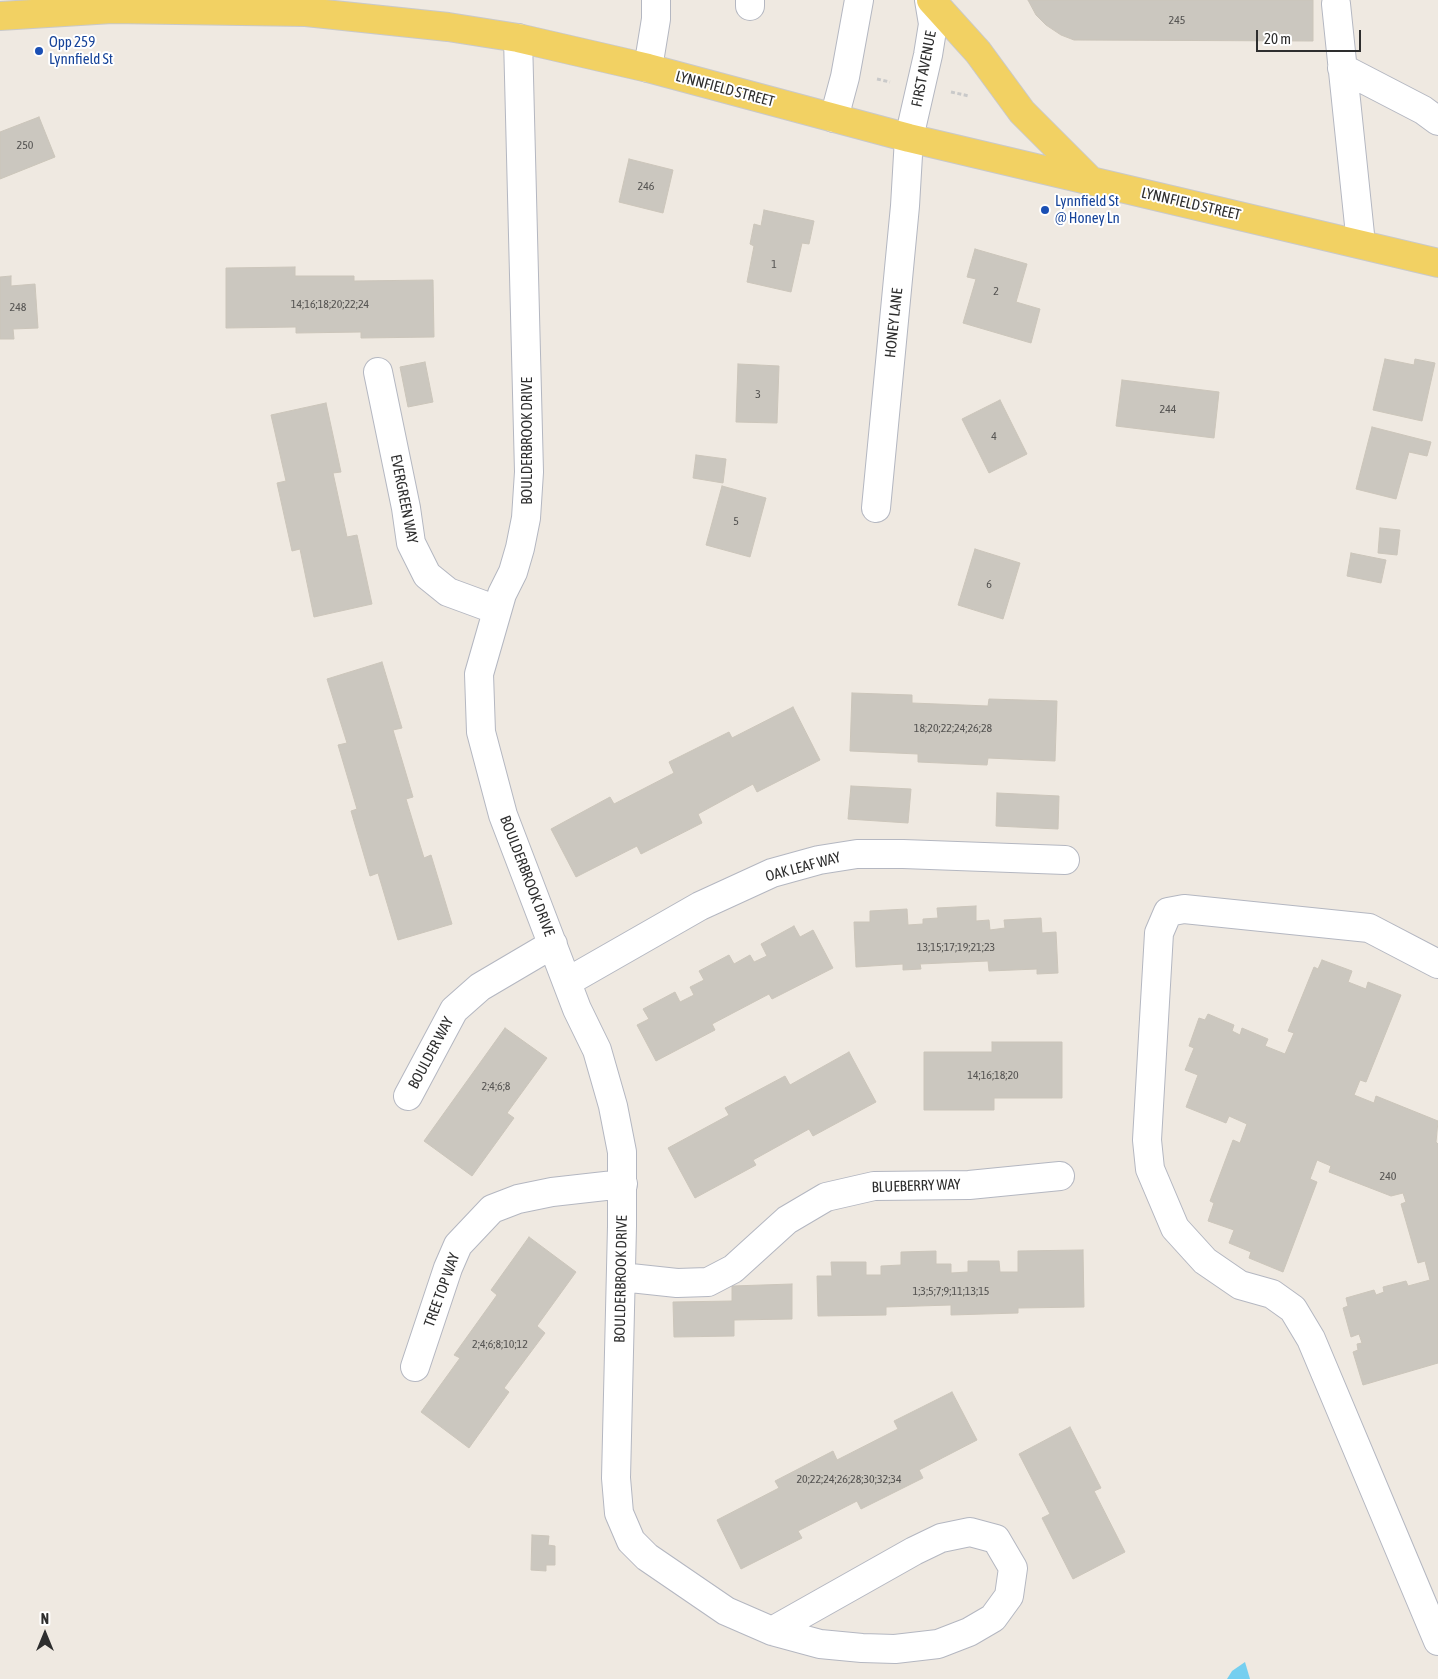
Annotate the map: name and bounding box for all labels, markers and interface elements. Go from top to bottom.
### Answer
house number: 245 [1169,13,1185,27]
scale bar [1258,20,1363,52]
street label: FIRST AVENUE [908,29,940,109]
text: 20 m [1264,30,1291,47]
place label: Opp 259 Lynnfield St [49,33,113,68]
marker: Opp 259 Lynnfield St [33,45,45,57]
street label: LYNNFIELD STREET [674,67,776,111]
house number: 250 [17,138,33,152]
house number: 246 [638,179,654,193]
street label: LYNNFIELD STREET [1140,184,1242,224]
place label: Lynnfield St @ Honey Ln [1055,192,1120,227]
marker: Lynnfield St @ Honey Ln [1039,204,1051,216]
house number: 1 [771,257,777,271]
house number: 2 [993,284,999,298]
street label: HONEY LANE [881,287,907,359]
house number: 14;16;18;20;22;24 [291,297,369,311]
house number: 248 [10,300,26,314]
street label: BOULDERBROOK DRIVE [518,377,536,505]
house number: 3 [755,387,761,401]
house number: 244 [1160,402,1176,416]
house number: 4 [991,429,997,443]
street label: EVERGREEN WAY [387,453,421,545]
house number: 5 [733,514,739,528]
house number: 6 [986,577,992,591]
house number: 18;20;22;24;26;28 [914,721,992,735]
street label: BOULDERBROOK DRIVE [496,813,558,939]
street label: OAK LEAF WAY [763,848,843,886]
house number: 13;15;17;19;21;23 [917,940,995,954]
street label: BOULDER WAY [405,1014,457,1092]
house number: 14;16;18;20 [967,1068,1019,1082]
house number: 2;4;6;8 [482,1079,510,1093]
house number: 240 [1380,1169,1396,1183]
street label: BLUEBERRY WAY [871,1175,961,1197]
street label: BOULDERBROOK DRIVE [611,1215,631,1343]
street label: TREE TOP WAY [420,1251,464,1329]
house number: 1;3;5;7;9;11;13;15 [913,1284,989,1298]
house number: 2;4;6;8;10;12 [472,1337,528,1351]
house number: 20;22;24;26;28;30;32;34 [796,1472,902,1486]
north arrow [20,1609,70,1659]
text: N [41,1611,49,1627]

